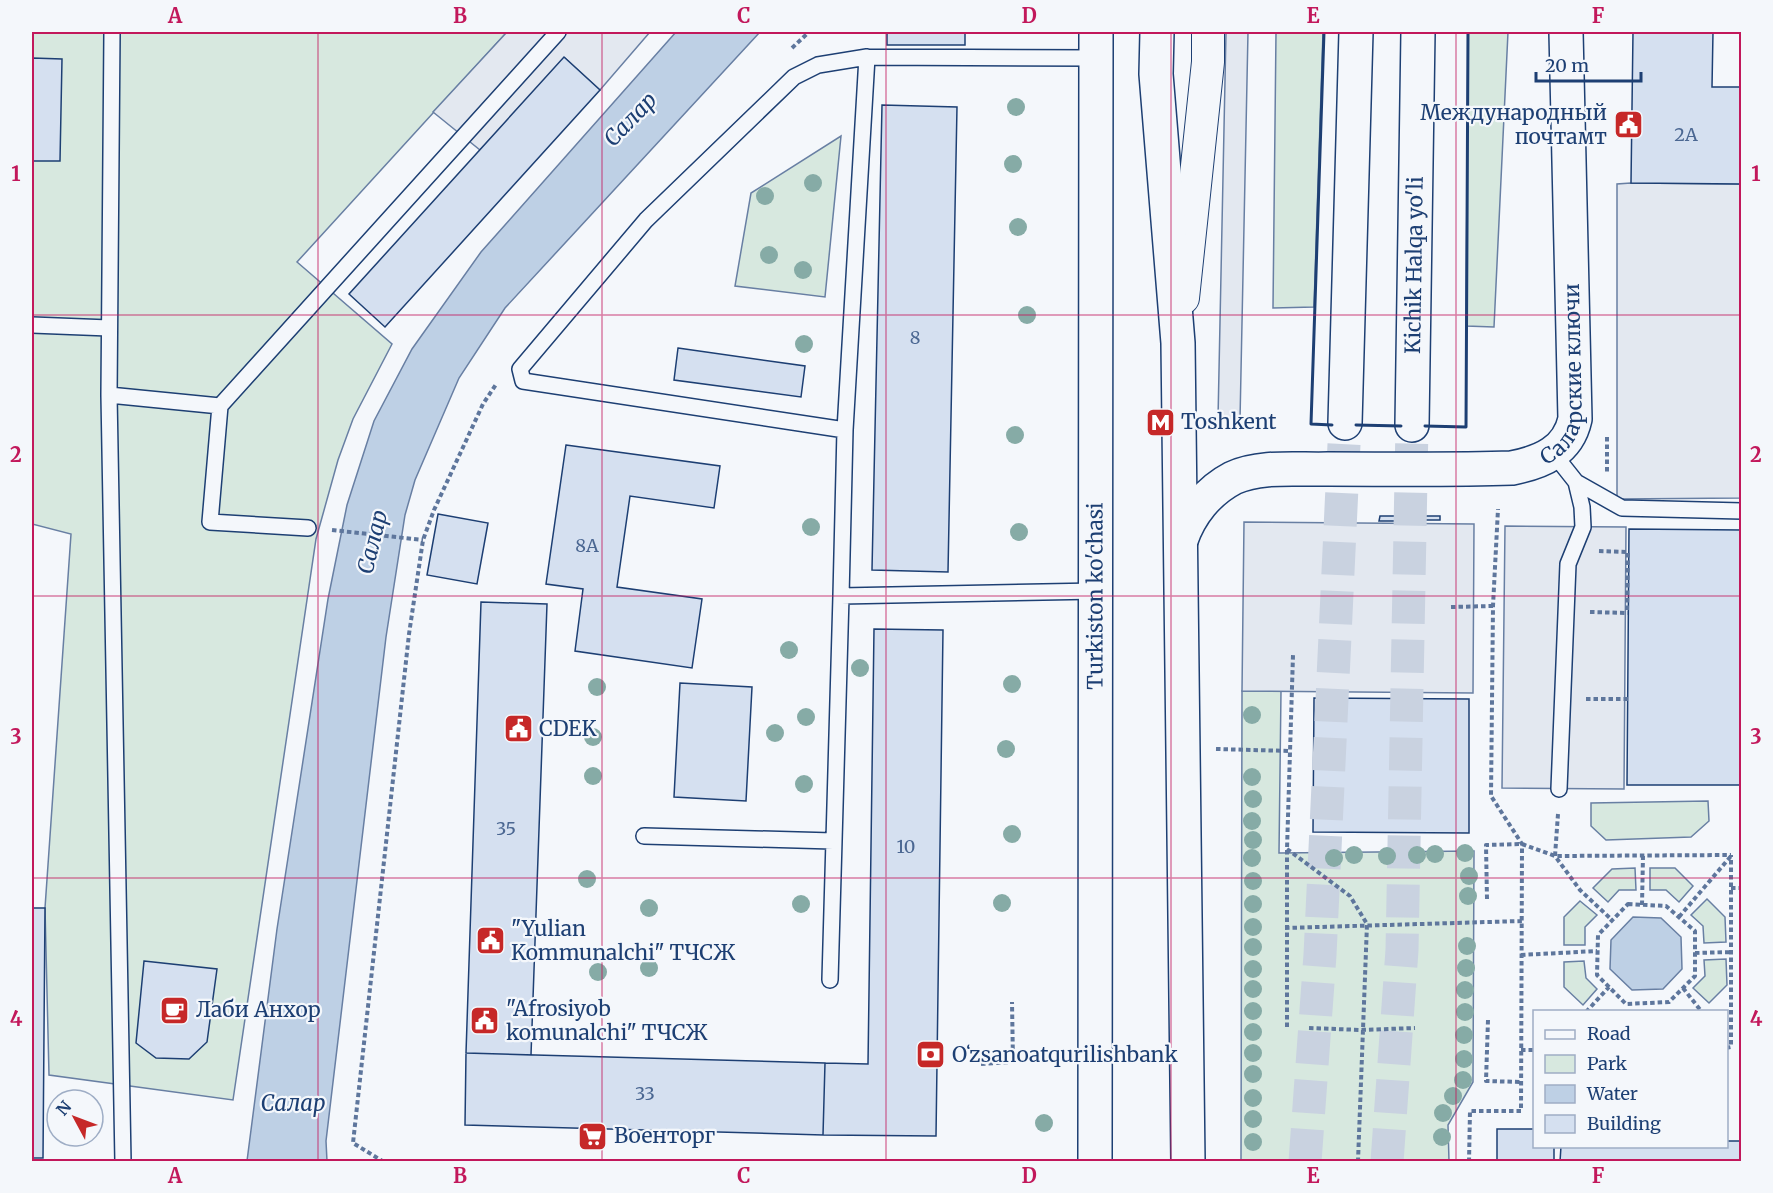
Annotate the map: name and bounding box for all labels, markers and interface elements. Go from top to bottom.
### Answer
text: A [167,3,183,28]
text: B [453,3,467,28]
text: C [737,3,751,28]
text: D [1021,3,1037,28]
text: E [1306,3,1320,28]
text: F [1592,3,1605,28]
scale bar [1536,45,1641,83]
text: 20 m [1545,54,1589,77]
water label: Салар [597,86,663,152]
place label: Международный почтамт [1420,99,1607,150]
public building icon: Международный почтамт [1612,109,1644,141]
house number: 2A [1674,123,1698,146]
text: 1 [11,161,21,186]
text: 1 [1751,161,1761,186]
street label: Kichik Halqa yo'li [1399,176,1429,354]
street label: Саларские ключи [1535,283,1588,471]
house number: 8 [910,326,920,349]
metro station icon: Toshkent [1144,406,1176,438]
place label: Toshkent [1181,408,1276,435]
text: 2 [10,442,22,467]
text: 2 [1750,442,1762,467]
street label: Turkiston ko'chasi [1081,502,1109,690]
water label: Салар [351,507,393,577]
house number: 8A [575,534,599,557]
public building icon: CDEK [502,713,534,745]
place label: CDEK [539,715,597,742]
text: 3 [10,724,22,749]
text: 3 [1750,724,1762,749]
house number: 35 [496,817,516,840]
house number: 10 [897,835,915,858]
place label: "Yulian Kommunalchi" ТЧСЖ [511,915,735,966]
public building icon: "Yulian Kommunalchi" ТЧСЖ [474,925,506,957]
cafe icon: Лаби Анхор [159,994,191,1026]
place label: "Afrosiyob komunalchi" ТЧСЖ [506,995,708,1046]
place label: Лаби Анхор [196,996,321,1023]
public building icon: "Afrosiyob komunalchi" ТЧСЖ [469,1005,501,1037]
text: 4 [10,1006,23,1031]
text: 4 [1750,1006,1763,1031]
legend [1533,1010,1728,1148]
text: Road [1587,1022,1631,1045]
bank icon: Oʻzsanoatqurilishbank [915,1039,947,1071]
place label: Oʻzsanoatqurilishbank [952,1041,1178,1068]
text: Park [1587,1052,1628,1075]
house number: 33 [635,1082,655,1105]
text: Water [1586,1082,1638,1105]
north arrow [45,1088,105,1148]
water label: Салар [260,1089,326,1117]
text: N [52,1097,76,1119]
text: Building [1587,1112,1661,1135]
supermarket icon: Военторг [577,1120,609,1152]
place label: Военторг [614,1122,715,1149]
text: A [167,1163,183,1188]
text: B [453,1163,467,1188]
text: C [737,1163,751,1188]
text: D [1021,1163,1037,1188]
text: E [1306,1163,1320,1188]
text: F [1592,1163,1605,1188]

